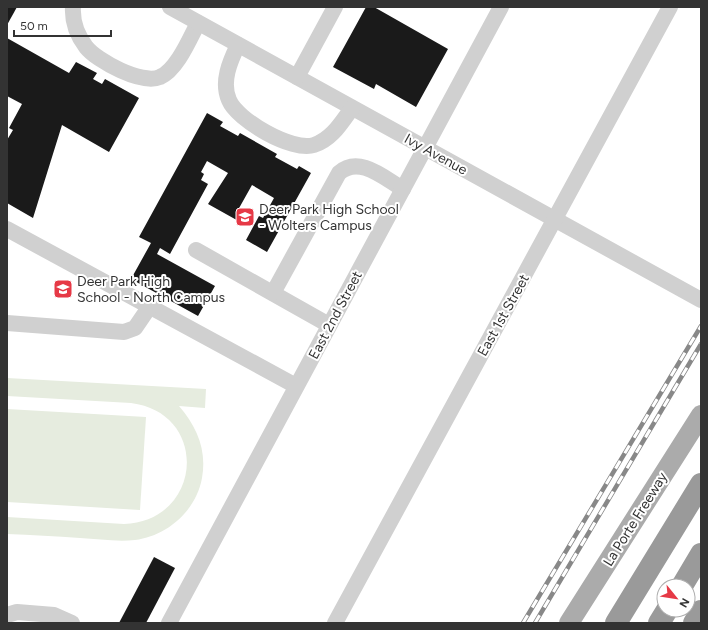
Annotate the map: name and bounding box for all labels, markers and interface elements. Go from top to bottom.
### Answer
scale bar [14,12,111,38]
text: 50 m [20,19,48,33]
street label: Ivy Avenue [401,130,470,179]
place label: Deer Park High School - Wolters Campus [259,201,399,234]
school or university icon: Deer Park High School - Wolters Campus [234,206,256,228]
street label: East 2nd Street [305,268,366,362]
street label: East 1st Street [474,271,533,359]
place label: Deer Park High School - North Campus [77,273,225,306]
school or university icon: Deer Park High School - North Campus [52,278,74,300]
street label: La Porte Freeway [600,469,671,569]
north arrow [656,578,696,618]
text: N [676,596,692,610]

